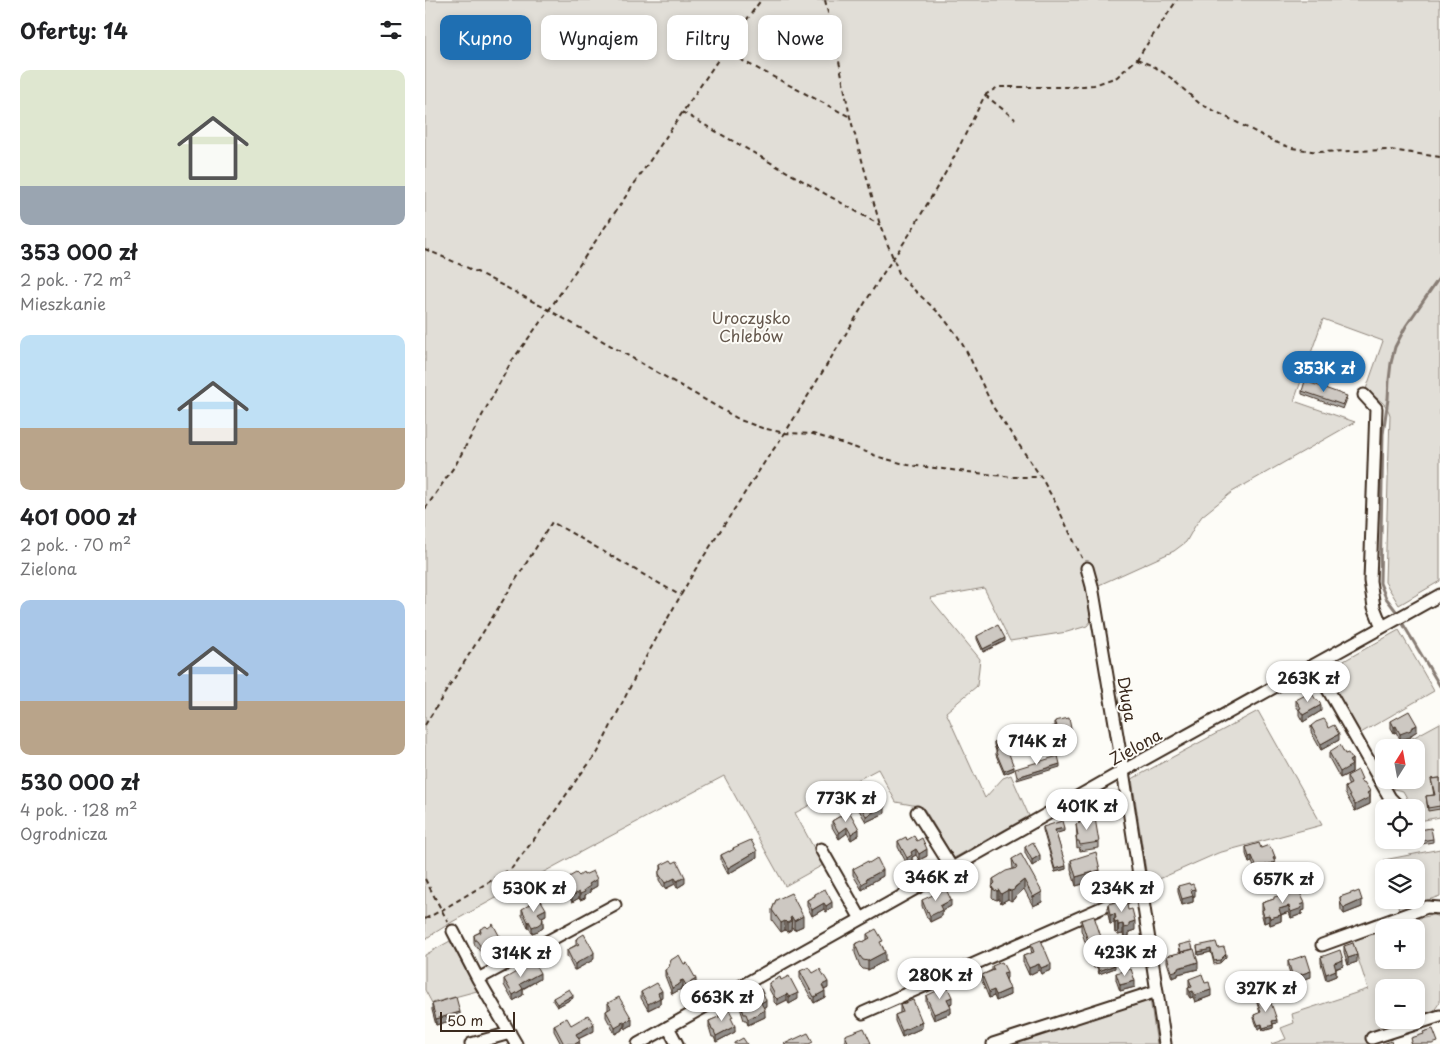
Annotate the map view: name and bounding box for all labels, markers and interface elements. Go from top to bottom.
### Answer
text: Oferty: 14 [20,14,128,46]
chip: Kupno [440,15,531,60]
chip: Wynajem [541,15,657,60]
chip: Filtry [667,15,748,60]
chip: Nowe [758,15,842,60]
icon: filters [377,16,405,44]
icon: home [168,103,258,193]
text: 353 000 zł [20,235,137,267]
text: 2 pok. · 72 m² [20,267,131,291]
text: Mieszkanie [20,291,106,315]
park label: Uroczysko Chlebów [712,305,790,347]
pin: 353K zł [1278,350,1370,393]
text: 353K zł [1293,355,1355,379]
icon: home [168,368,258,458]
text: 401 000 zł [20,500,136,532]
text: 2 pok. · 70 m² [20,532,131,556]
text: Zielona [20,556,77,580]
icon: home [168,633,258,723]
pin: 263K zł [1262,660,1354,703]
text: 263K zł [1277,665,1339,689]
street label: Długa [1112,675,1144,723]
street label: Zielona [1104,722,1166,770]
pin: 714K zł [991,724,1083,766]
text: 714K zł [1008,728,1066,752]
north arrow [1375,739,1425,789]
map controls [1375,739,1425,1029]
text: 530 000 zł [20,765,139,797]
pin: 773K zł [800,780,892,823]
text: 773K zł [817,785,875,809]
pin: 401K zł [1041,788,1133,831]
text: 401K zł [1057,793,1117,817]
text: 4 pok. · 128 m² [20,797,138,821]
button: locate [1375,799,1425,849]
text: Ogrodnicza [20,821,107,845]
button: layers [1375,859,1425,909]
pin: 346K zł [890,860,982,902]
pin: 657K zł [1237,862,1329,904]
text: 346K zł [904,864,968,888]
text: 657K zł [1253,866,1313,890]
pin: 530K zł [488,870,580,913]
pin: 234K zł [1076,870,1168,913]
text: 530K zł [502,875,566,899]
text: 234K zł [1091,875,1153,899]
button: + [1375,919,1425,969]
pin: 423K zł [1079,934,1171,977]
pin: 314K zł [475,936,567,978]
text: 423K zł [1094,939,1156,963]
text: 314K zł [492,940,550,964]
pin: 280K zł [894,958,986,1000]
text: 280K zł [908,962,972,986]
pin: 327K zł [1220,970,1312,1013]
text: 327K zł [1236,975,1296,999]
button: − [1375,979,1425,1029]
pin: 663K zł [676,980,768,1022]
text: 663K zł [691,984,753,1008]
scale bar [440,1009,515,1032]
text: 50 m [447,1010,483,1031]

